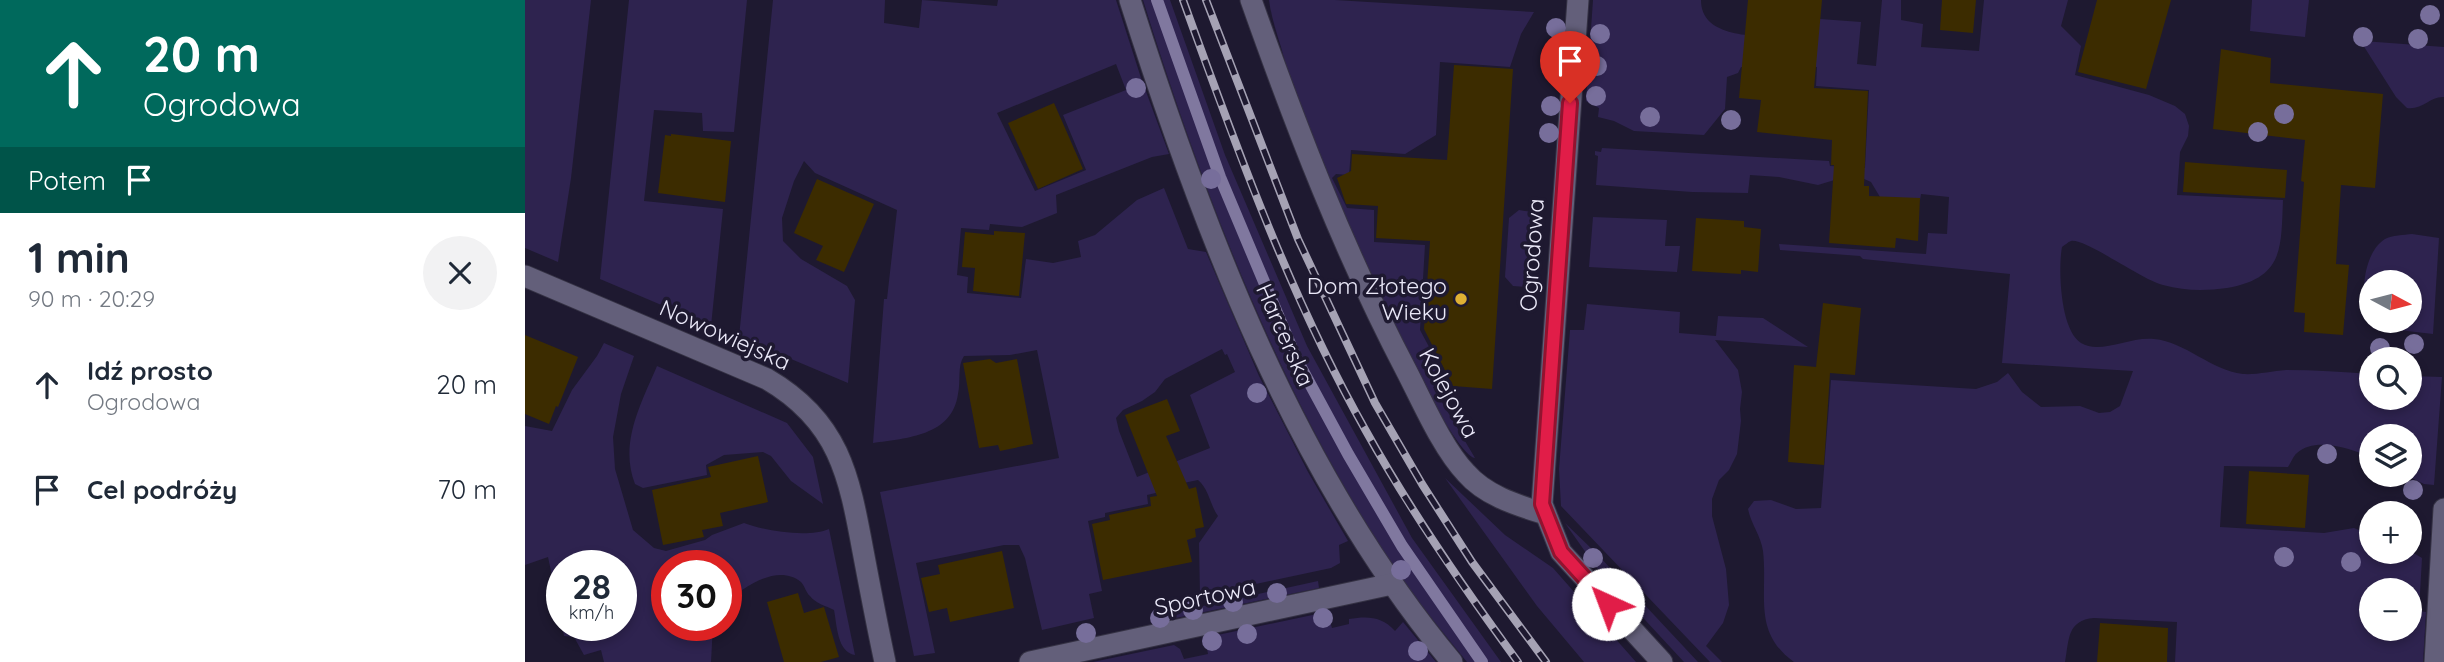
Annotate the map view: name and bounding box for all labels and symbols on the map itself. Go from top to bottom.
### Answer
pin [1540,31,1600,103]
street label: Ogrodowa [1513,197,1550,313]
north arrow [2359,270,2422,332]
place label: Dom Złotego Wieku [1307,271,1447,326]
street label: Harcerska [1250,279,1321,391]
marker: Dom Złotego Wieku [1453,291,1469,307]
street label: Nowowiejska [655,293,795,376]
street label: Kolejowa [1413,343,1486,443]
speed limit sign: 30 [651,550,742,641]
position arrow [1571,567,1645,641]
street label: Sportowa [1152,572,1258,621]

